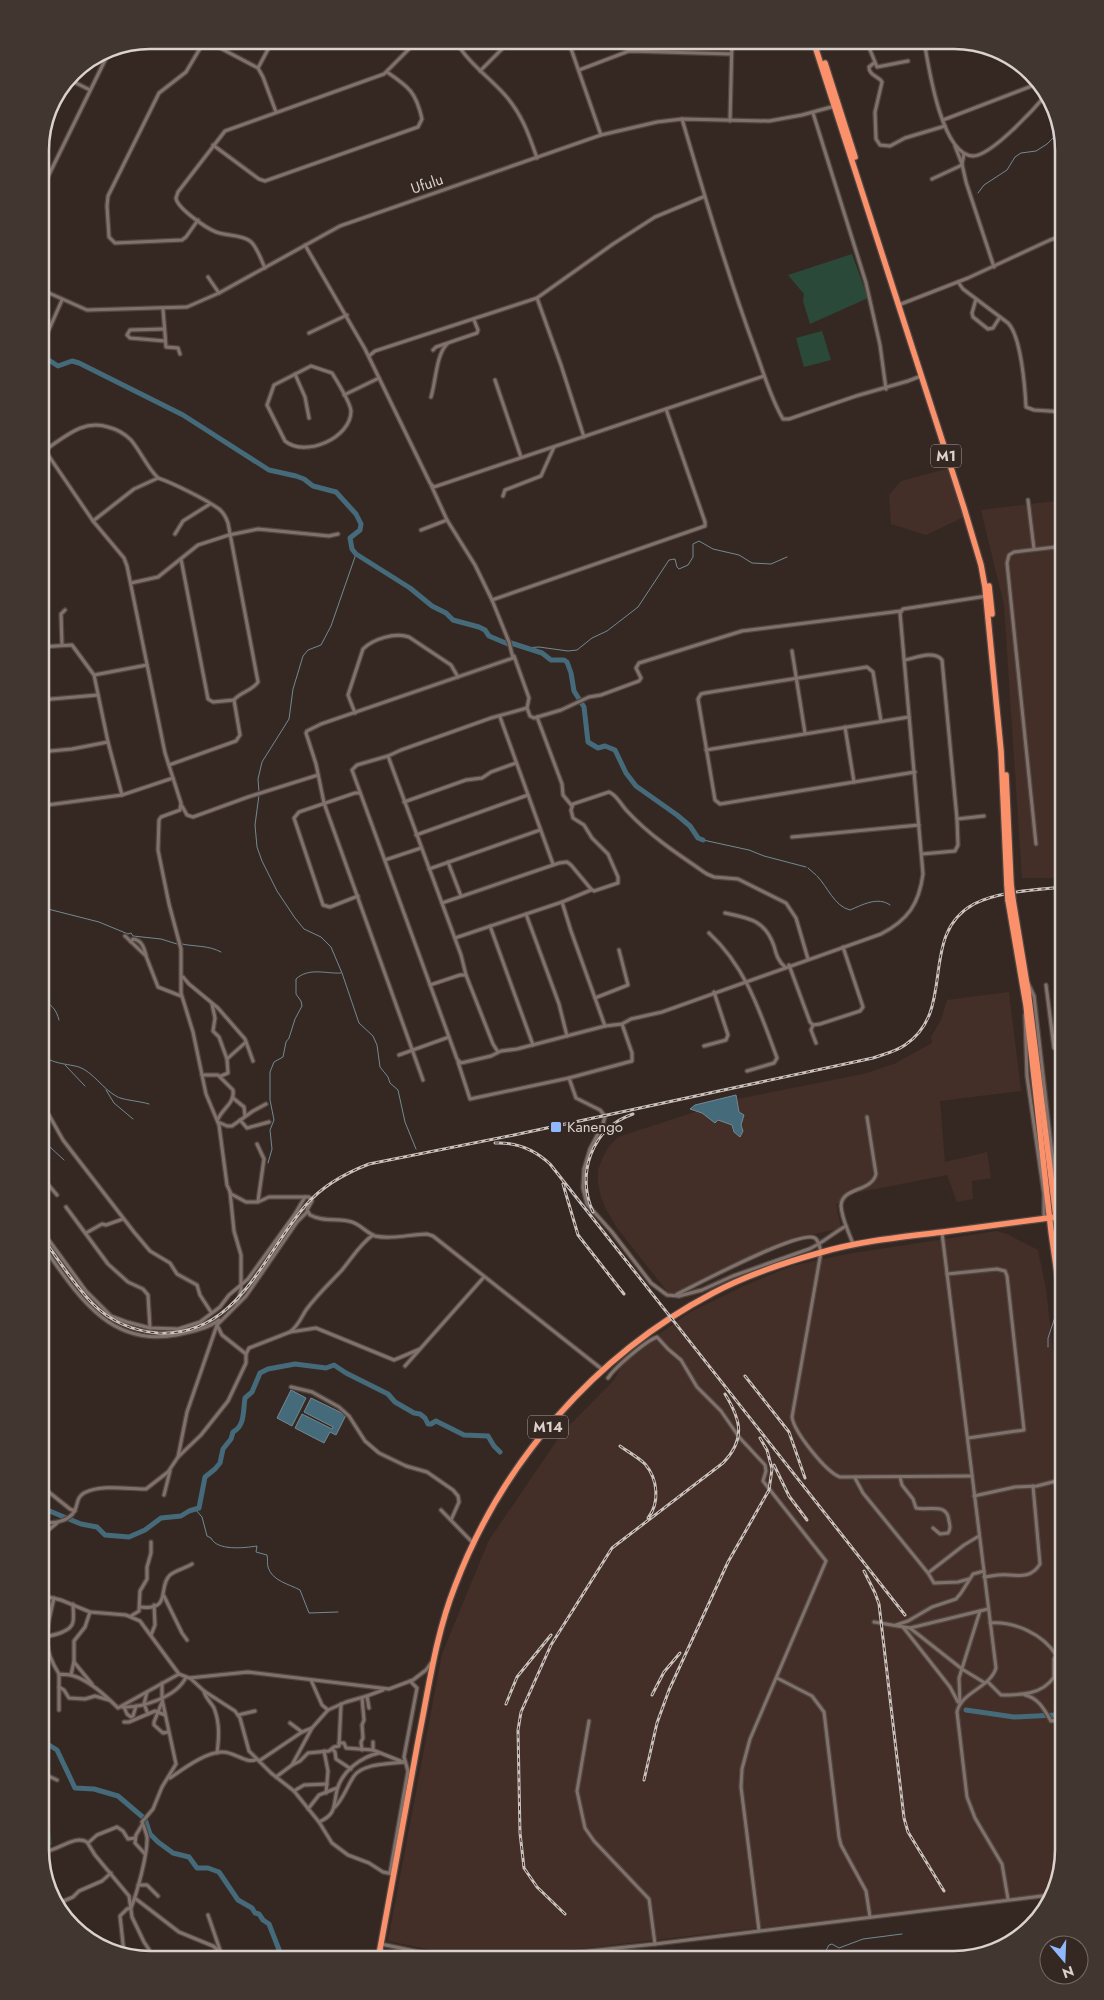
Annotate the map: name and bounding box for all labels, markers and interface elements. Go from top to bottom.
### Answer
street label: Ufulu [408,168,446,200]
road number: M1 [931,444,961,468]
place label: Kanengo [567,1116,623,1138]
marker: Kanengo [549,1120,563,1134]
road number: M14 [528,1415,568,1438]
north arrow [1039,1935,1089,1985]
text: N [1060,1961,1077,1984]

